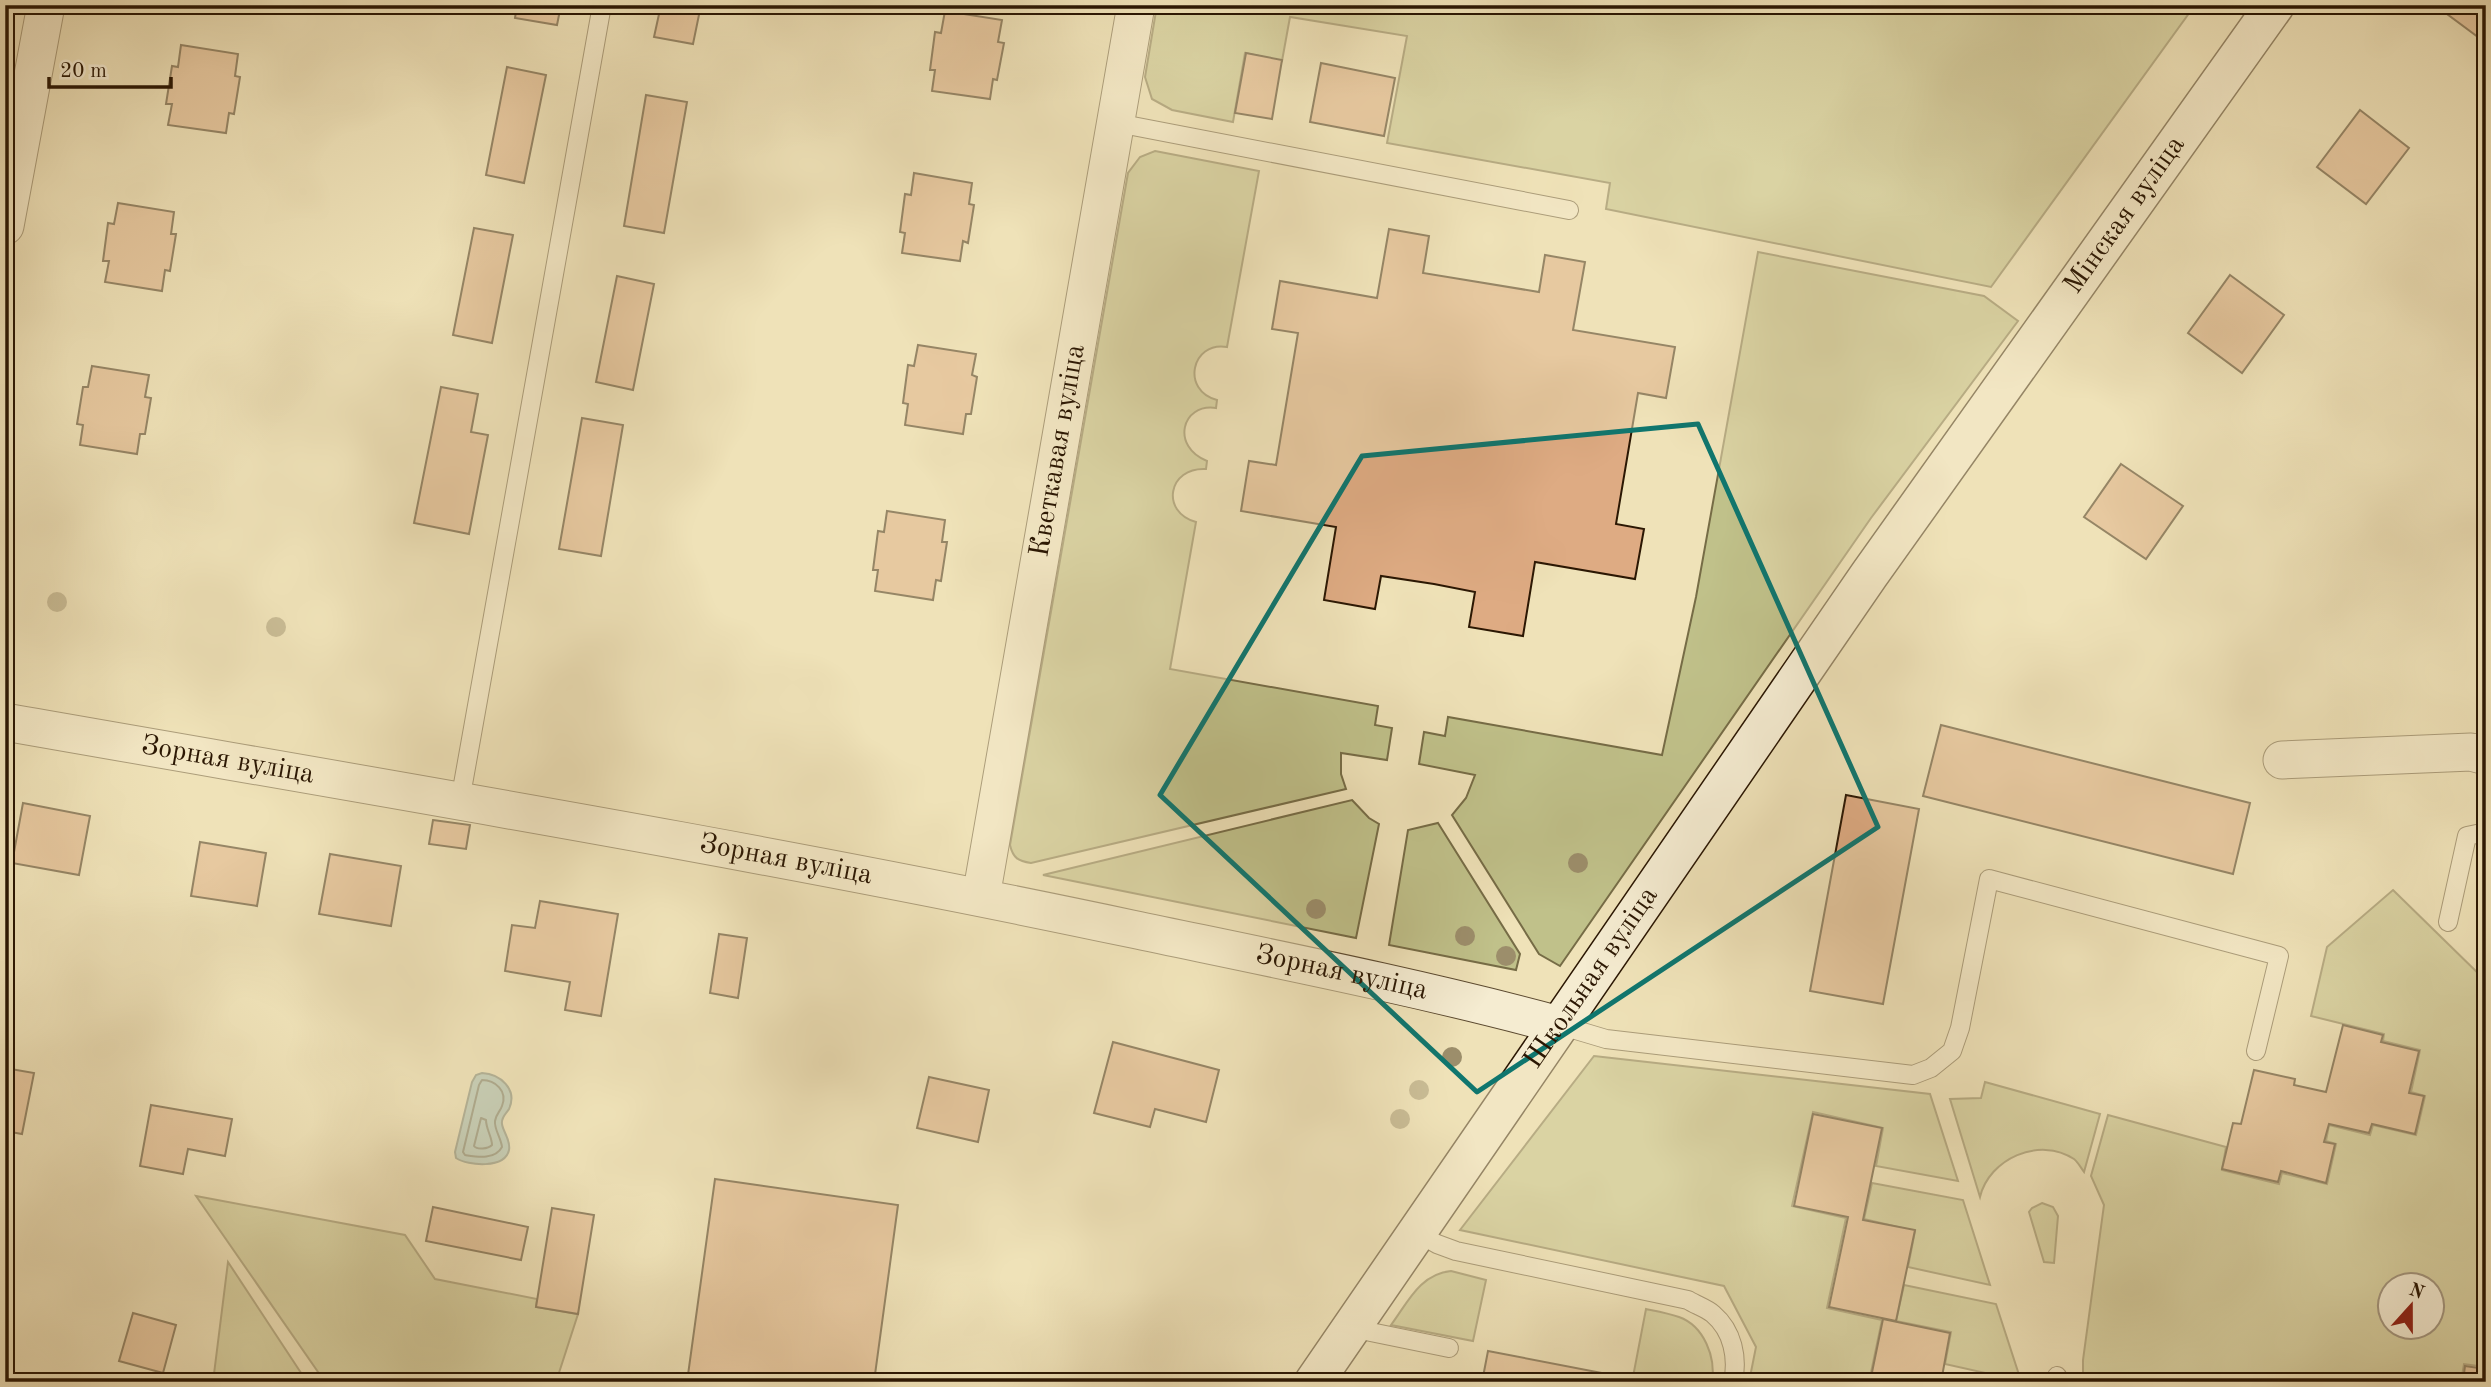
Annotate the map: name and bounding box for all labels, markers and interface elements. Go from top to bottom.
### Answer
scale bar [49,46,172,90]
text: 20 m [60,61,107,82]
street label: Мінская вуліца [2060,131,2191,299]
street label: Кветкавая вуліца [1026,342,1091,559]
street label: Зорная вуліца [139,732,316,790]
street label: Зорная вуліца [697,830,875,890]
street label: Школьная вуліца [1520,882,1664,1074]
street label: Зорная вуліца [1253,941,1430,1006]
north arrow [2376,1272,2446,1342]
text: N [2406,1281,2427,1304]

